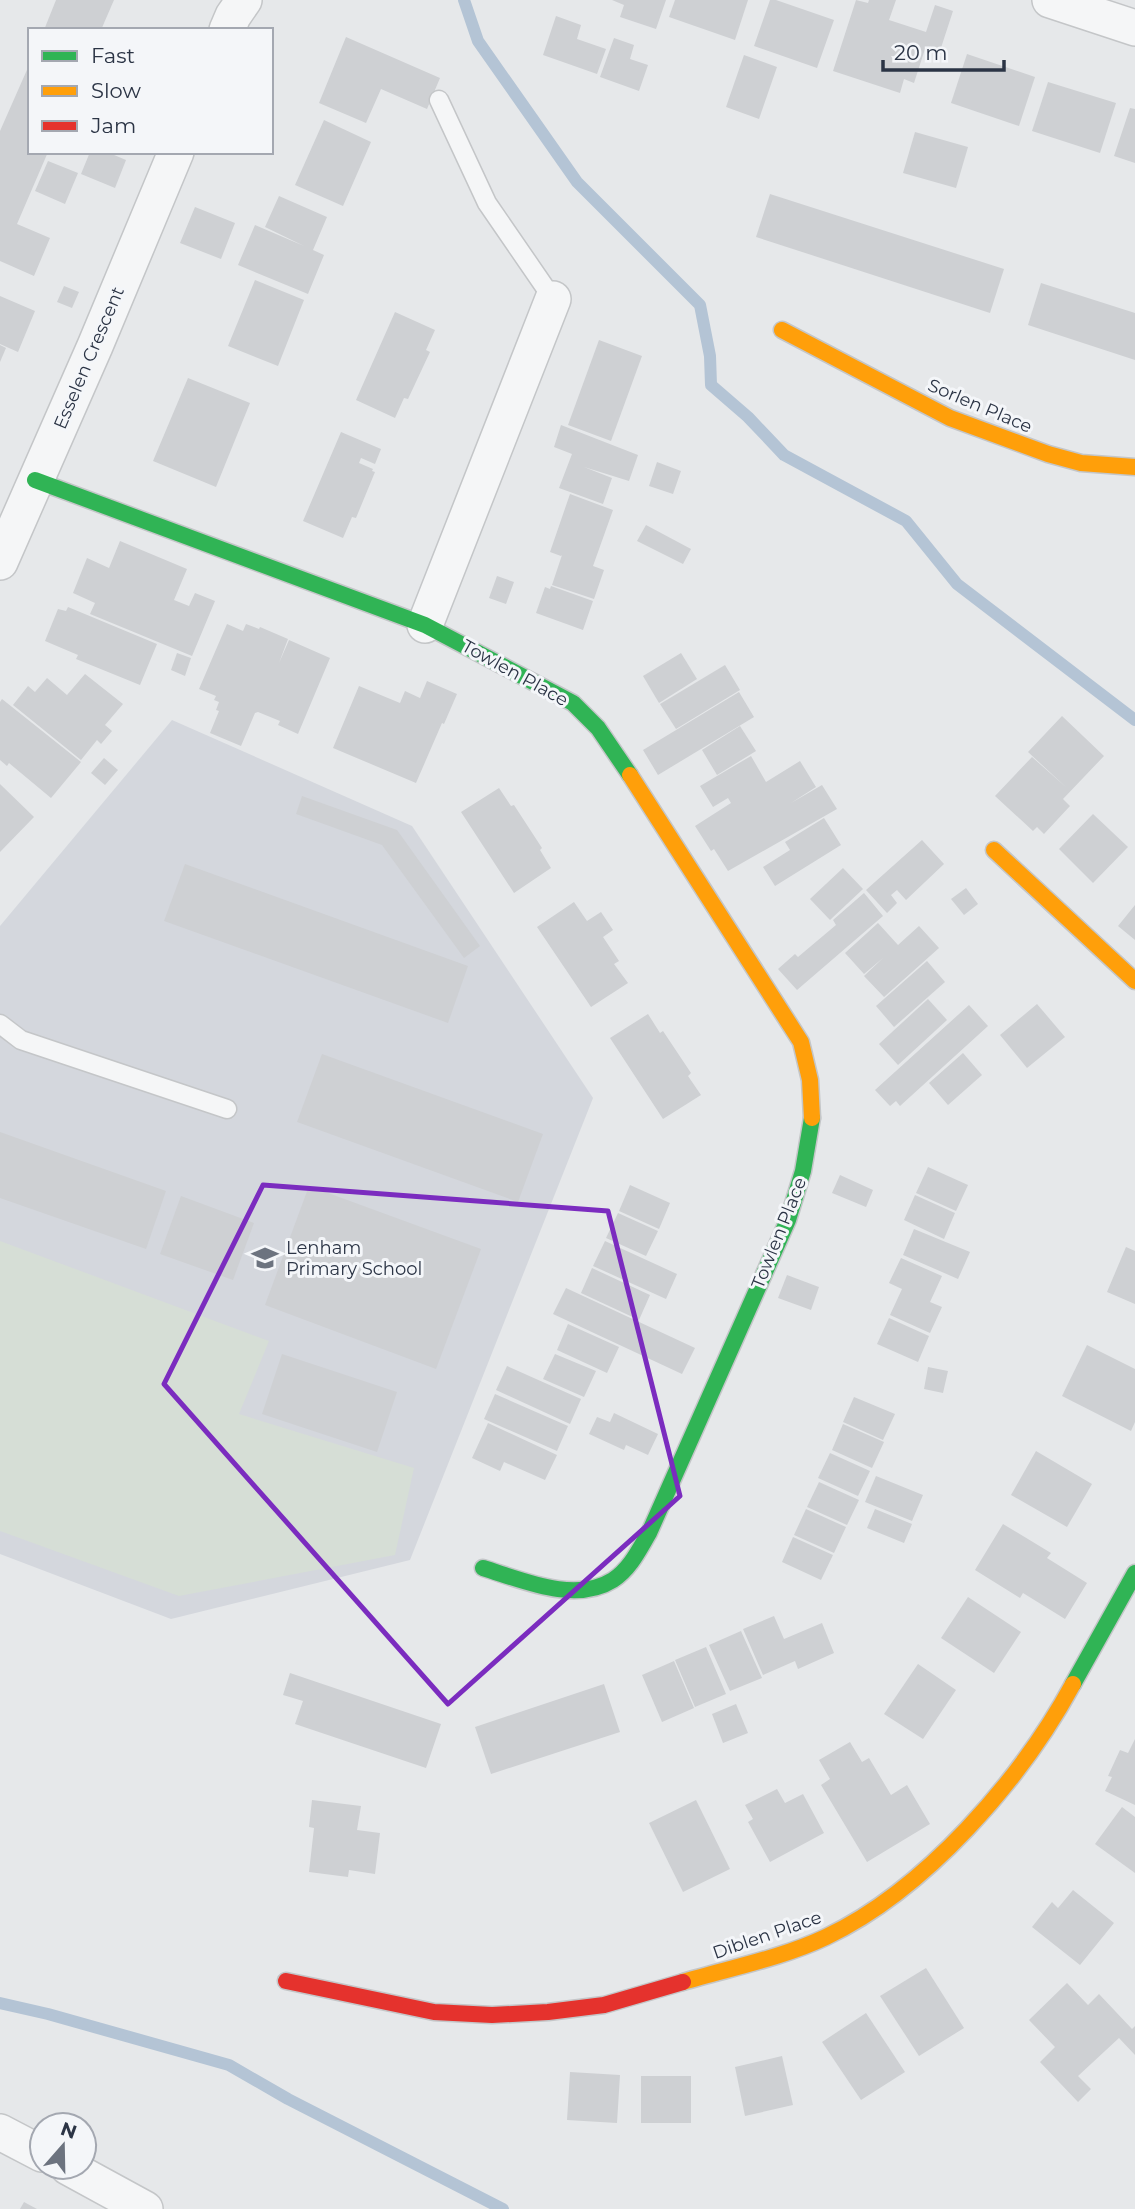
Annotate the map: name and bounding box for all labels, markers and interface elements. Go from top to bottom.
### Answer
legend [28,28,273,154]
scale bar [883,28,1004,72]
text: 20 m [894,40,948,65]
text: Fast [91,43,135,68]
text: Slow [91,78,141,103]
text: Jam [90,113,136,138]
street label: Esselen Crescent [49,283,129,433]
street label: Sorlen Place [924,374,1036,438]
street label: Towlen Place [458,635,572,711]
street label: Towlen Place [747,1174,811,1292]
place label: Lenham Primary School [286,1237,422,1280]
school or university icon: Lenham Primary School [250,1243,280,1273]
street label: Diblen Place [710,1906,824,1964]
north arrow [28,2111,98,2181]
text: N [57,2117,80,2144]

